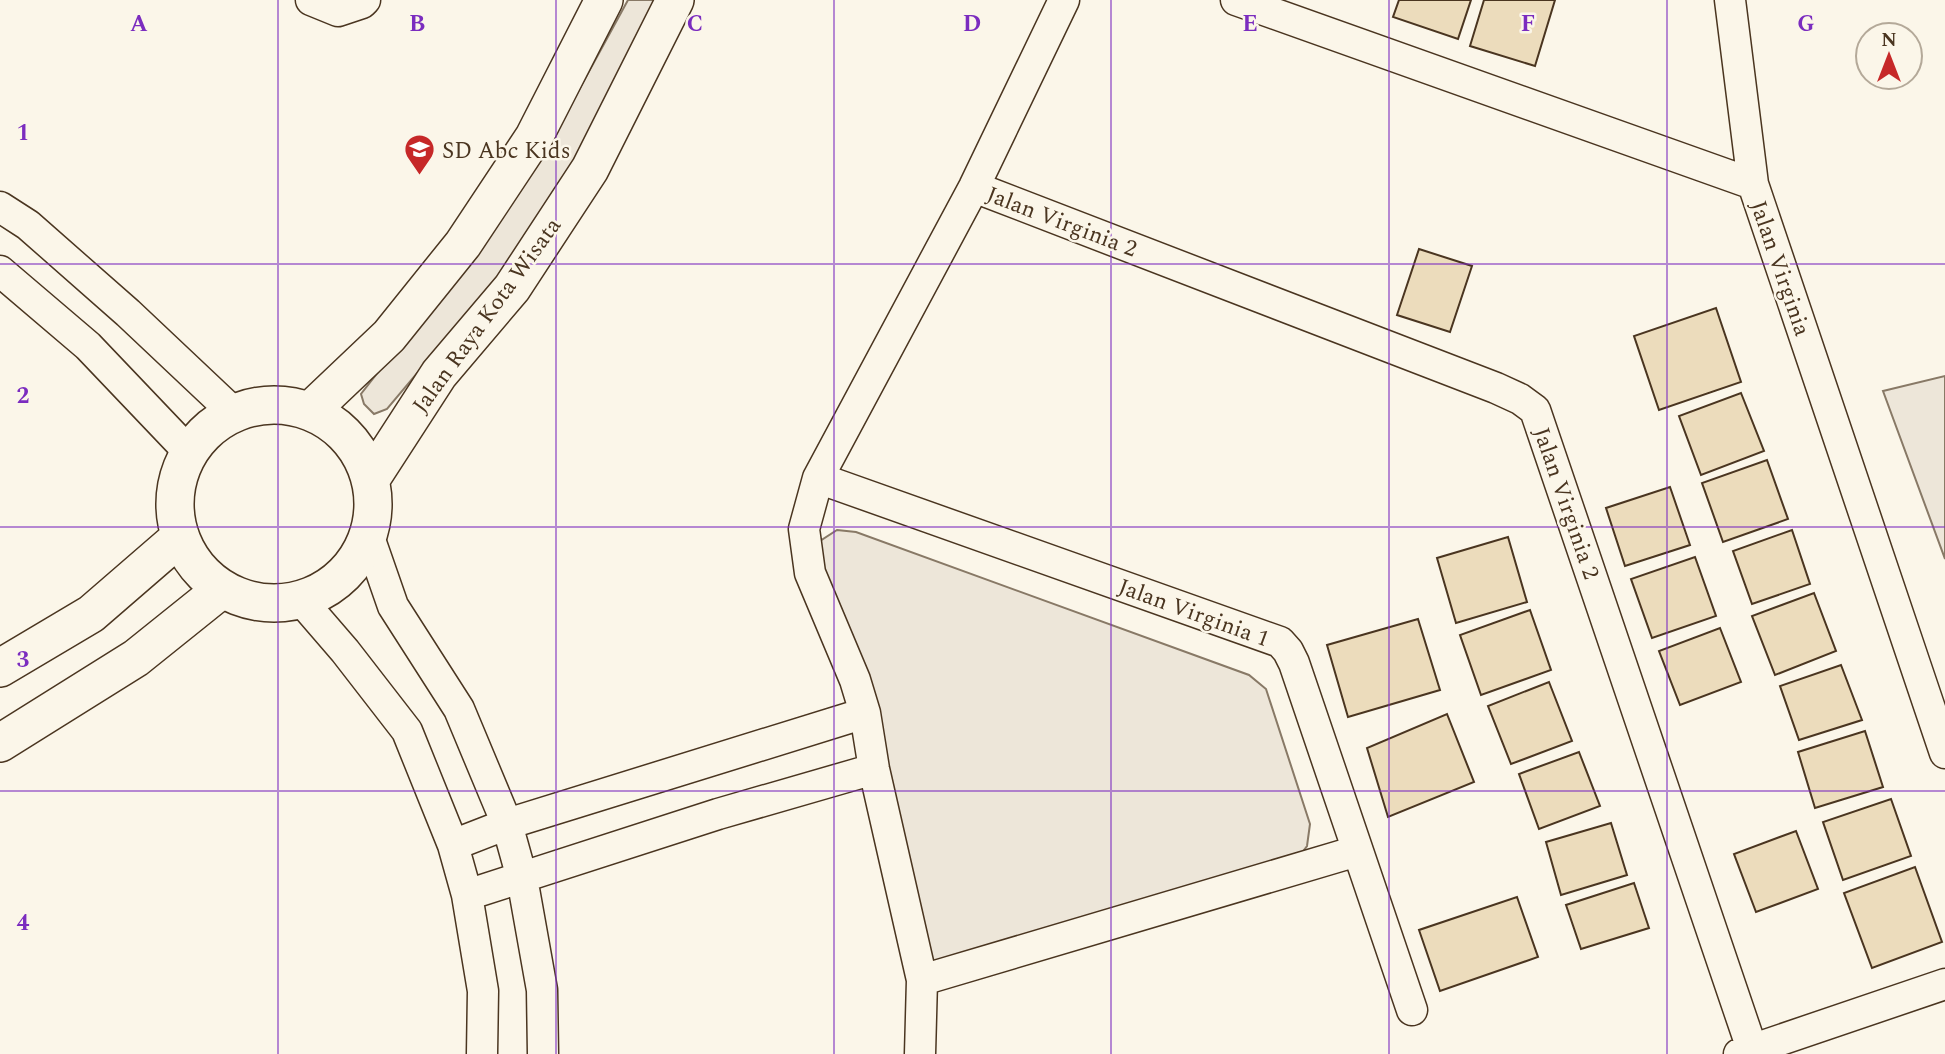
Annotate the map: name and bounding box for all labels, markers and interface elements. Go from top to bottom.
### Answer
text: A [130,7,148,42]
text: B [409,7,425,42]
text: C [687,7,703,42]
text: D [963,7,981,42]
text: E [1242,7,1258,42]
text: F [1521,7,1535,42]
text: G [1797,7,1815,42]
north arrow [1854,21,1924,91]
text: N [1881,26,1897,55]
text: 1 [17,116,29,151]
school or university icon: SD Abc Kids [402,133,436,177]
place label: SD Abc Kids [442,134,571,169]
street label: Jalan Virginia 2 [981,178,1142,267]
street label: Jalan Virginia [1740,196,1819,341]
street label: Jalan Raya Kota Wisata [404,211,570,421]
text: 2 [17,379,30,414]
street label: Jalan Virginia 2 [1523,423,1608,584]
street label: Jalan Virginia 1 [1113,570,1274,657]
text: 3 [17,643,30,678]
text: 4 [17,906,30,941]

